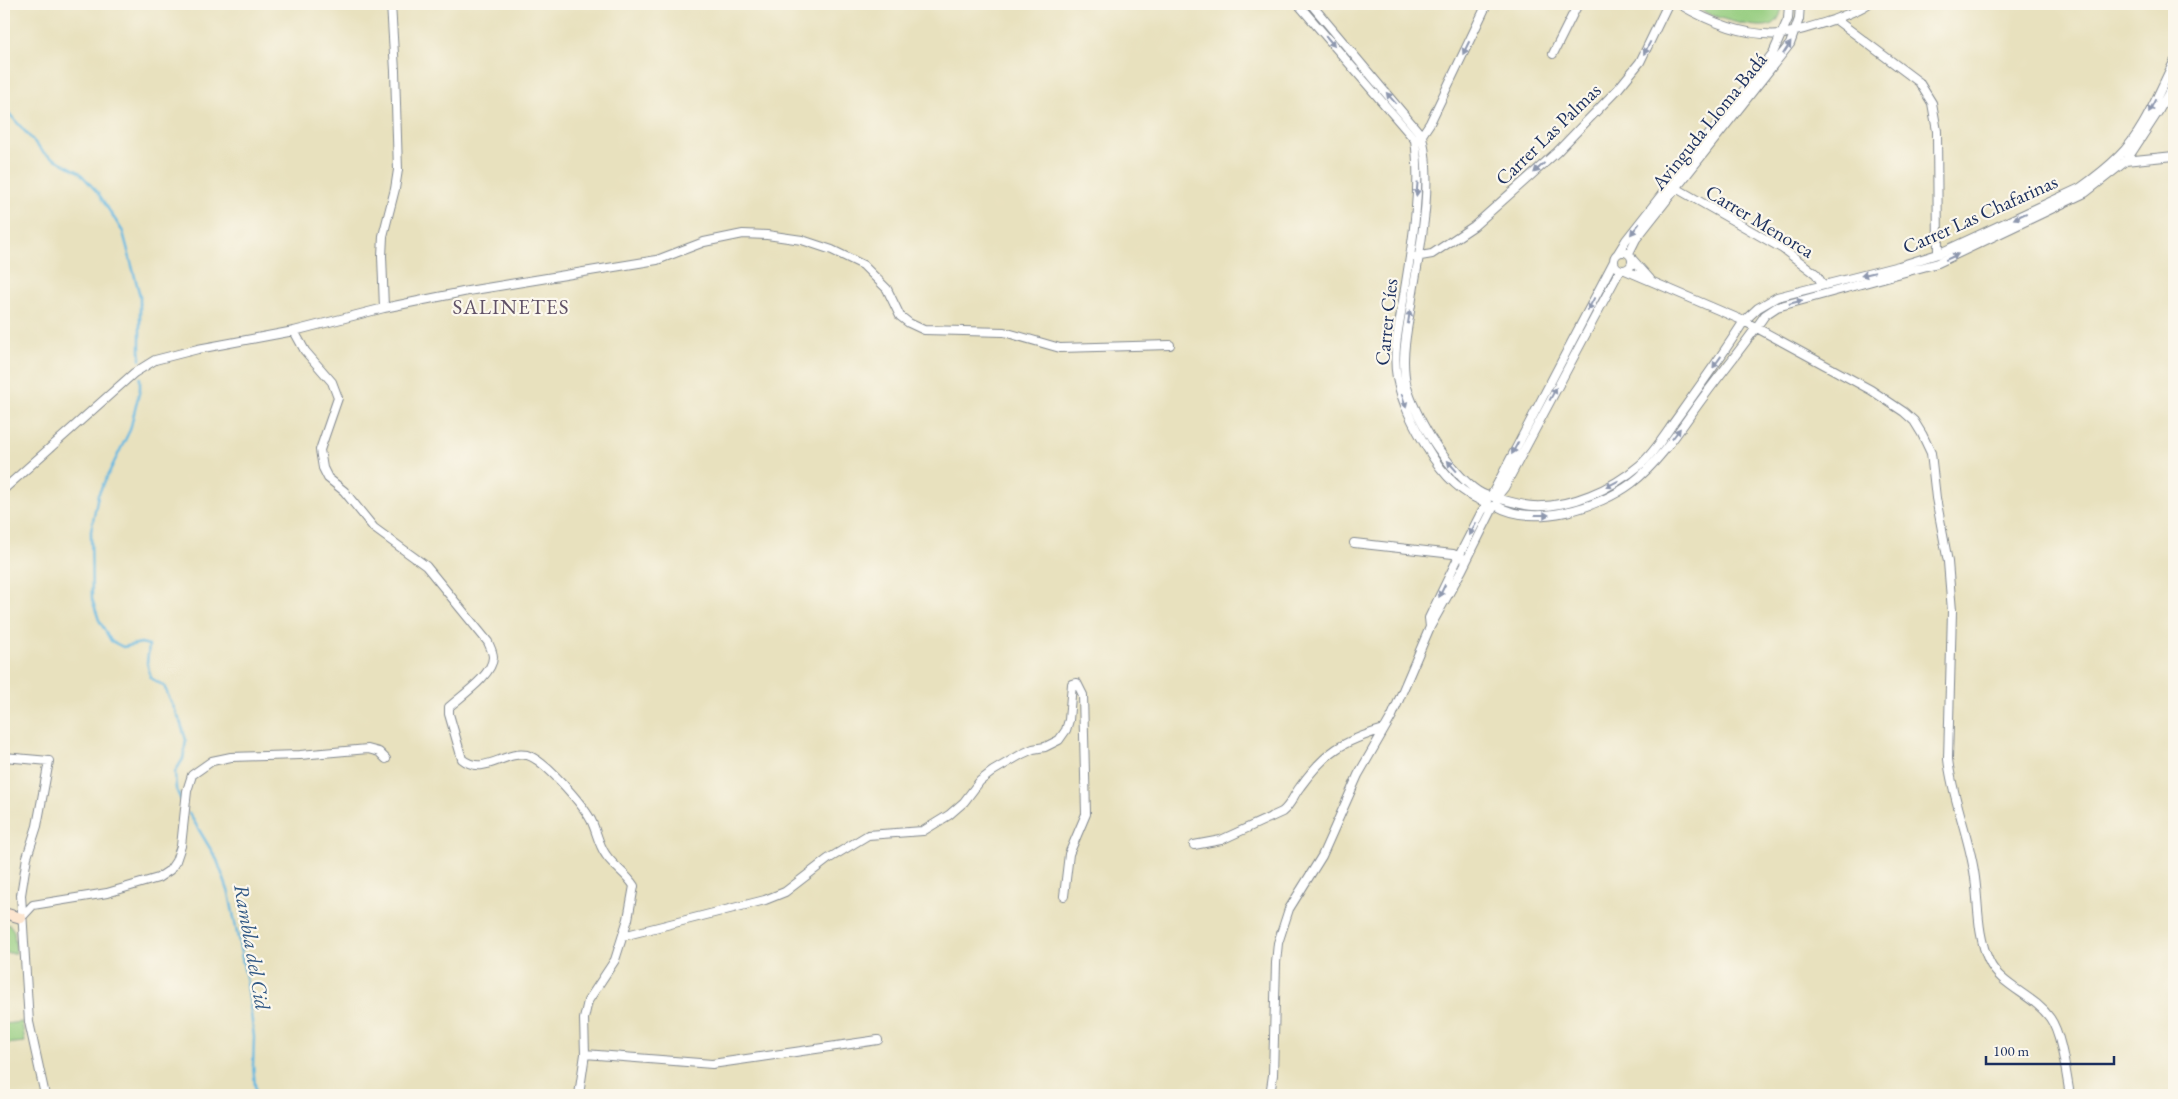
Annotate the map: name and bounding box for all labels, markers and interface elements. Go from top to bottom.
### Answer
one-way arrow [1324,34,1335,47]
one-way arrow [1462,41,1470,55]
one-way arrow [1643,41,1651,55]
one-way arrow [1782,42,1791,55]
street label: Avinguda Lloma Badá [1645,47,1773,196]
street label: Carrer Las Palmas [1490,77,1606,191]
one-way arrow [1386,92,1397,105]
one-way arrow [2148,98,2156,113]
one-way arrow [1533,162,1545,174]
street label: Carrer Las Chafarinas [1898,168,2062,260]
street label: Carrer Menorca [1701,178,1819,264]
one-way arrow [1413,181,1421,197]
one-way arrow [2012,211,2027,220]
one-way arrow [1629,222,1640,235]
one-way arrow [1945,253,1959,261]
one-way arrow [1861,270,1876,278]
street label: Carrer Cíes [1369,277,1403,367]
district label: SALINETES [453,293,569,320]
one-way arrow [1587,297,1595,311]
one-way arrow [1788,298,1803,306]
one-way arrow [1406,308,1414,324]
one-way arrow [1712,355,1722,369]
one-way arrow [1549,386,1557,401]
one-way arrow [1401,394,1408,409]
one-way arrow [1670,428,1681,441]
one-way arrow [1511,441,1519,455]
one-way arrow [1446,460,1457,473]
one-way arrow [1605,480,1620,488]
one-way arrow [1534,511,1550,519]
one-way arrow [1468,523,1477,536]
one-way arrow [1438,584,1446,598]
water label: Rambla del Cid [228,882,277,1012]
scale bar [1986,1034,2113,1066]
text: 100 m [1993,1041,2030,1060]

